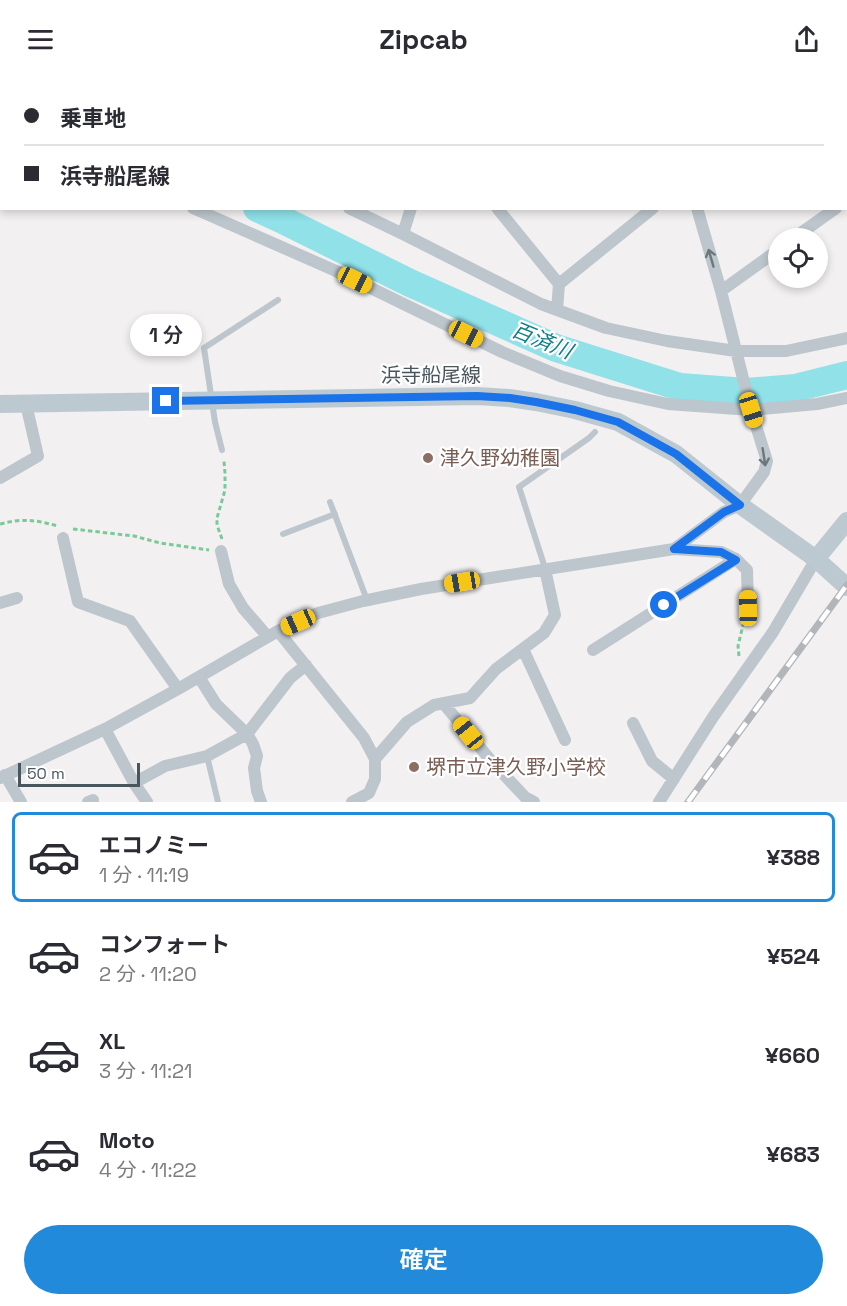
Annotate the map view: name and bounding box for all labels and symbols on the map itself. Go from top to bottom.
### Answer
one-way arrow [705,249,716,268]
car [335,264,375,296]
callout: 1 分 [130,314,202,356]
water label: 百済川 [508,316,578,365]
car [446,318,486,350]
street label: 浜寺船尾線 [381,362,481,388]
route end [152,387,179,414]
car [737,390,765,430]
place label: 津久野幼稚園 [440,445,560,471]
one-way arrow [758,447,769,466]
marker: 津久野幼稚園 [421,451,435,465]
car [443,570,481,594]
car [739,590,757,626]
route start [650,591,677,618]
car [278,606,318,638]
car [450,713,486,753]
place label: 堺市立津久野小学校 [426,754,606,780]
scale bar [18,760,140,788]
marker: 堺市立津久野小学校 [407,760,421,774]

